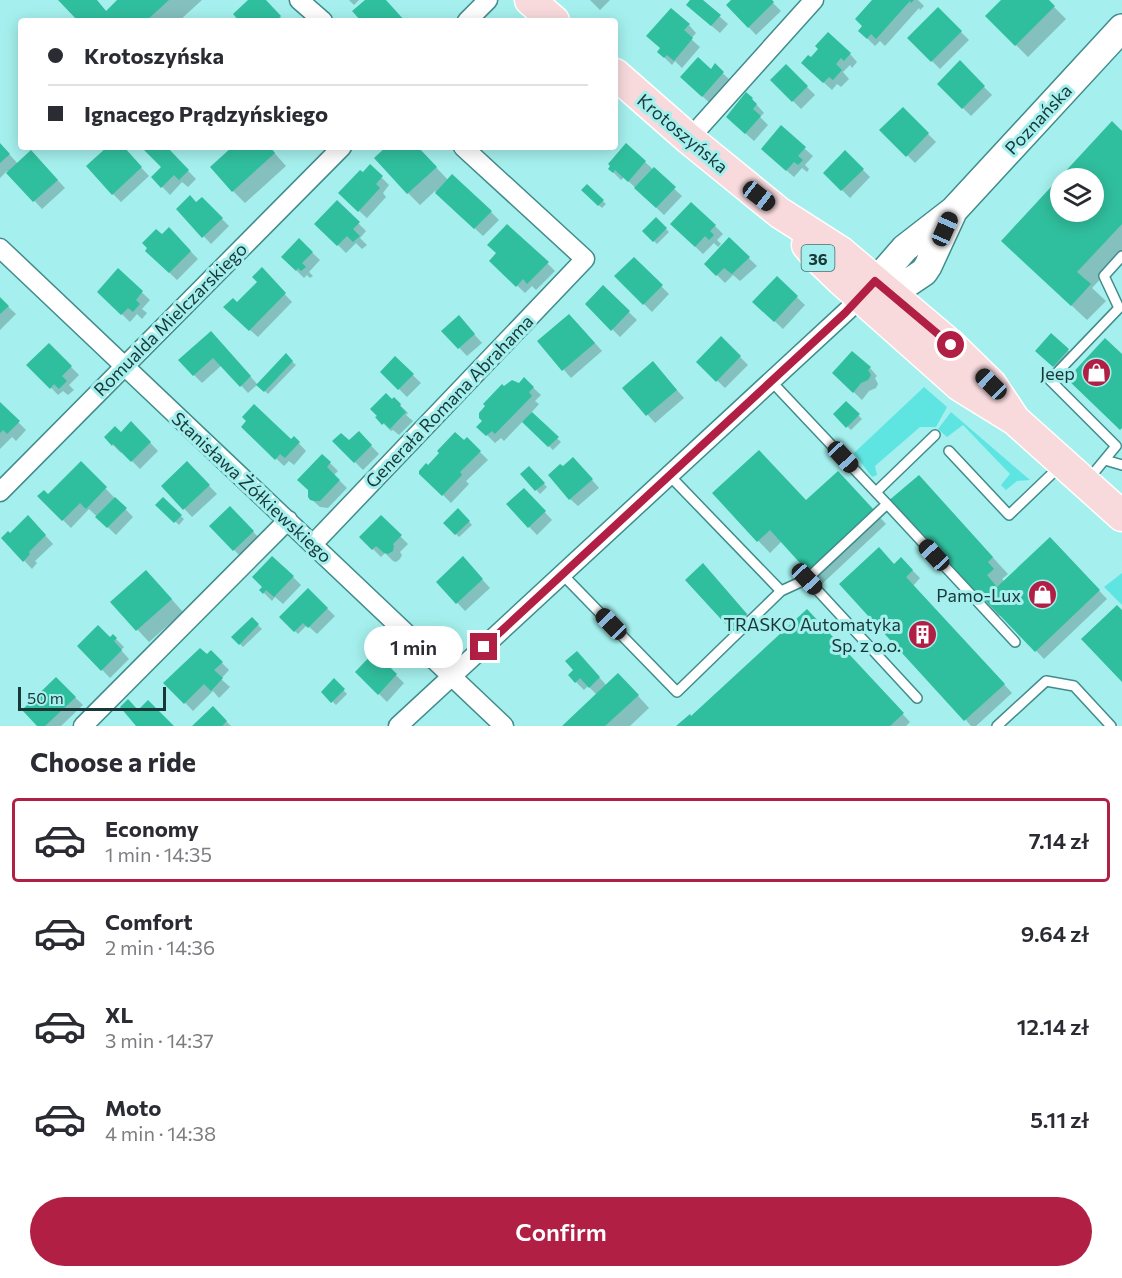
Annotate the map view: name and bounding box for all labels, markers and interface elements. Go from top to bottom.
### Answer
text: Krotoszyńska [84,42,224,69]
street label: Poznańska [1000,79,1076,159]
street label: Krotoszyńska [633,89,733,177]
text: Ignacego Prądzyńskiego [84,100,328,127]
map controls [1050,168,1104,222]
button: layers [1050,168,1104,222]
car [739,178,779,214]
car [929,209,961,249]
street label: Romualda Mielczarskiego [89,238,251,400]
road number: 36 [802,245,834,271]
street label: Generała Romana Abrahama [360,310,538,492]
route start [937,331,964,358]
shop icon: Jeep [1080,357,1112,389]
place label: Jeep [1040,362,1075,384]
car [972,365,1010,403]
street label: Stanisława Żółkiewskiego [167,407,337,567]
car [824,438,862,476]
car [915,536,953,574]
car [788,560,826,598]
shop icon: Pamo-Lux [1026,579,1058,611]
place label: Pamo-Lux [936,584,1021,606]
car [592,605,630,643]
place label: TRASKO Automatyka Sp. z o.o. [724,613,901,656]
building icon: TRASKO Automatyka Sp. z o.o. [906,618,938,650]
callout: 1 min [364,626,463,668]
route end [470,633,497,660]
text: 1 min [390,635,437,659]
scale bar [18,684,166,712]
text: 50 m [27,688,64,707]
text: Choose a ride [30,745,196,778]
icon: car [33,813,87,867]
text: Economy [105,815,199,842]
text: 7.14 zł [1029,827,1089,854]
text: 1 min · 14:35 [105,842,212,866]
icon: car [33,906,87,960]
text: Comfort [105,908,193,935]
text: 9.64 zł [1021,920,1089,947]
text: 2 min · 14:36 [105,935,215,959]
icon: car [33,999,87,1053]
text: XL [105,1001,133,1028]
text: 12.14 zł [1017,1013,1089,1040]
text: 3 min · 14:37 [105,1028,214,1052]
icon: car [33,1092,87,1146]
text: Moto [105,1094,161,1121]
text: 5.11 zł [1030,1106,1089,1133]
text: 4 min · 14:38 [105,1121,216,1145]
button: Confirm [30,1197,1092,1266]

